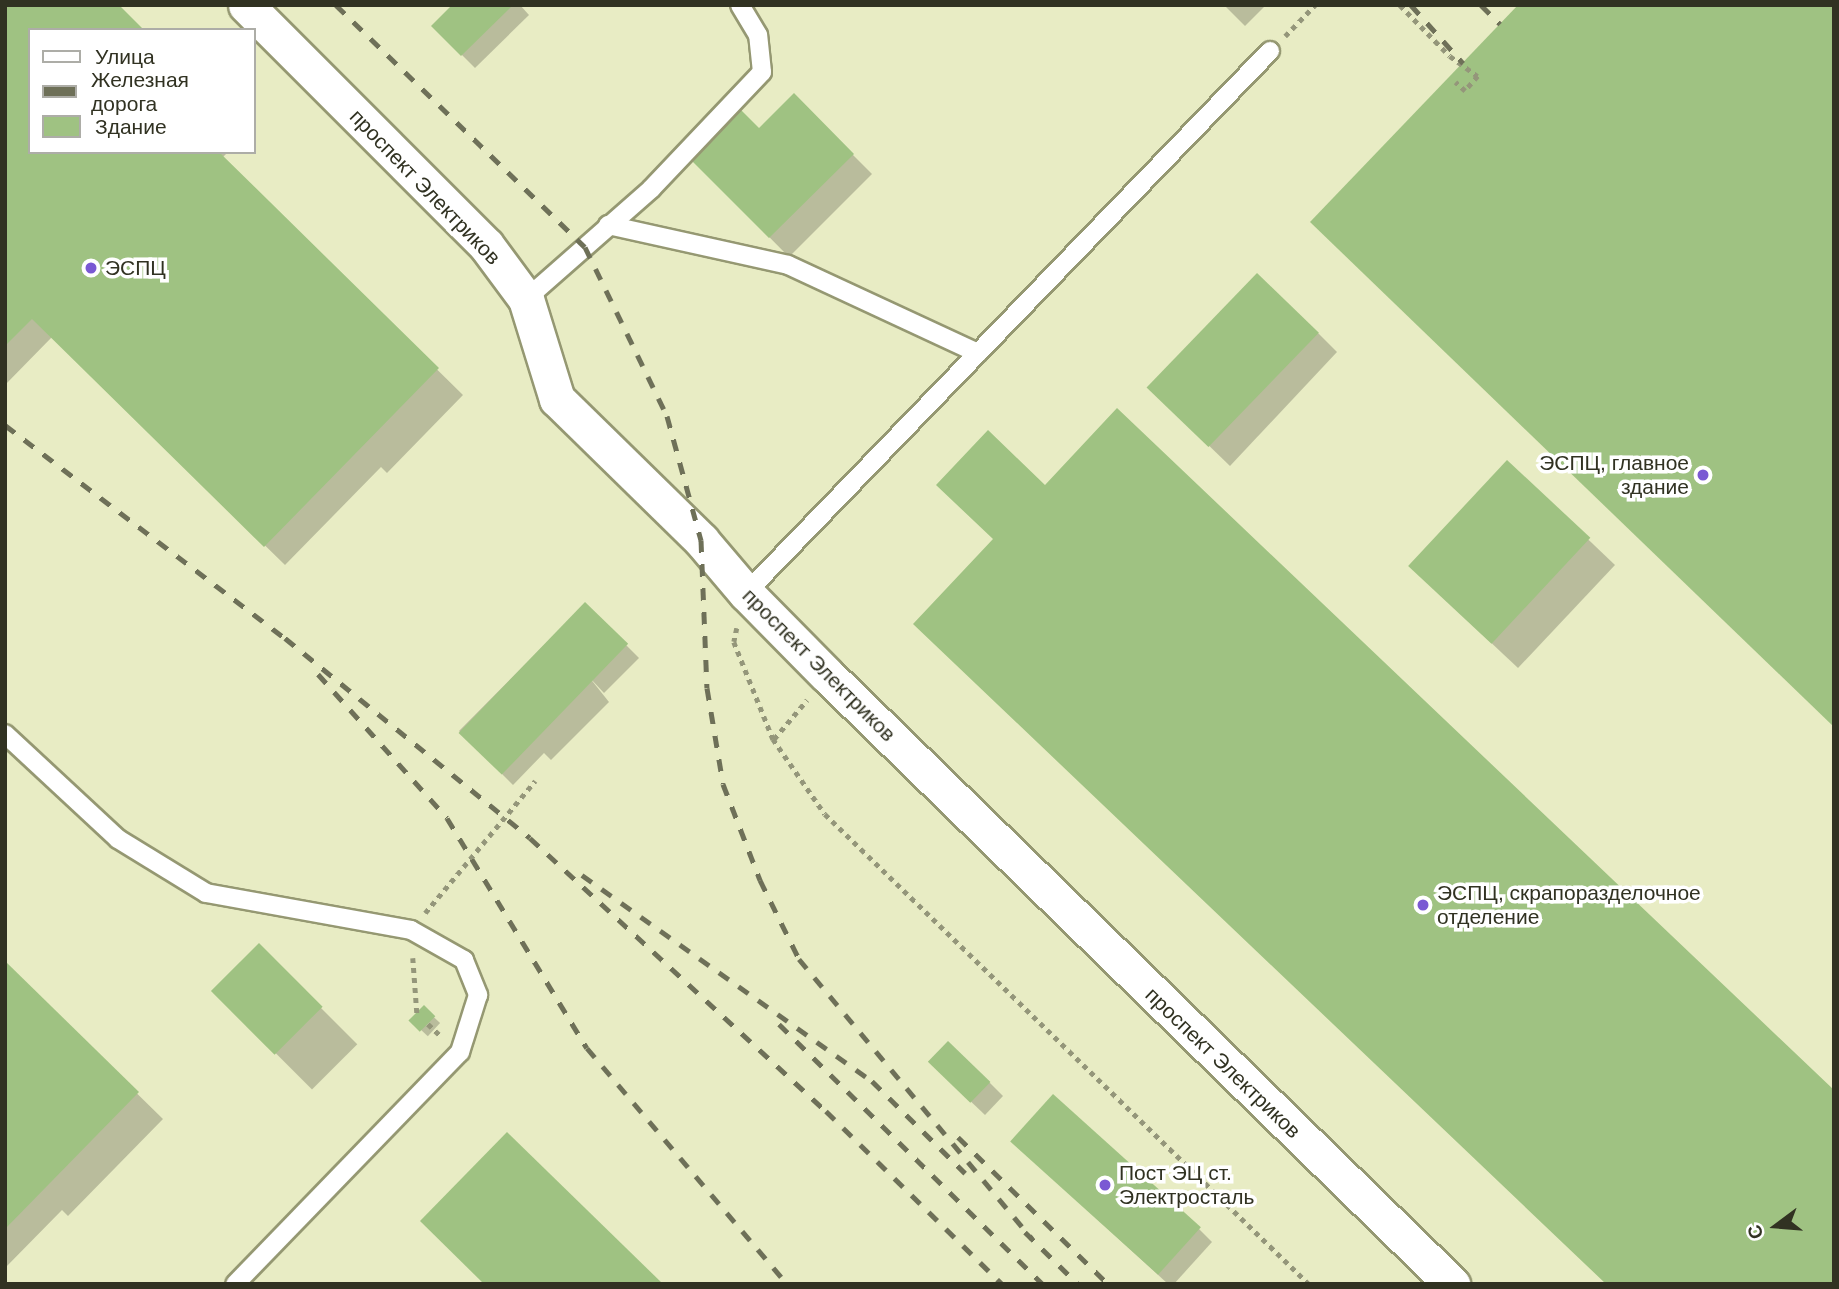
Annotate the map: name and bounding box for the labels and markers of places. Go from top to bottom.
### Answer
place label: ЭСПЦ [105,255,166,281]
marker: ЭСПЦ [83,260,99,276]
place label: ЭСПЦ, главное здание [1539,450,1689,500]
marker: ЭСПЦ, главное здание [1695,467,1711,483]
place label: ЭСПЦ, скрапоразделочное отделение [1437,880,1701,930]
marker: ЭСПЦ, скрапоразделочное отделение [1415,897,1431,913]
place label: Пост ЭЦ ст. Электросталь [1119,1160,1254,1210]
marker: Пост ЭЦ ст. Электросталь [1097,1177,1113,1193]

